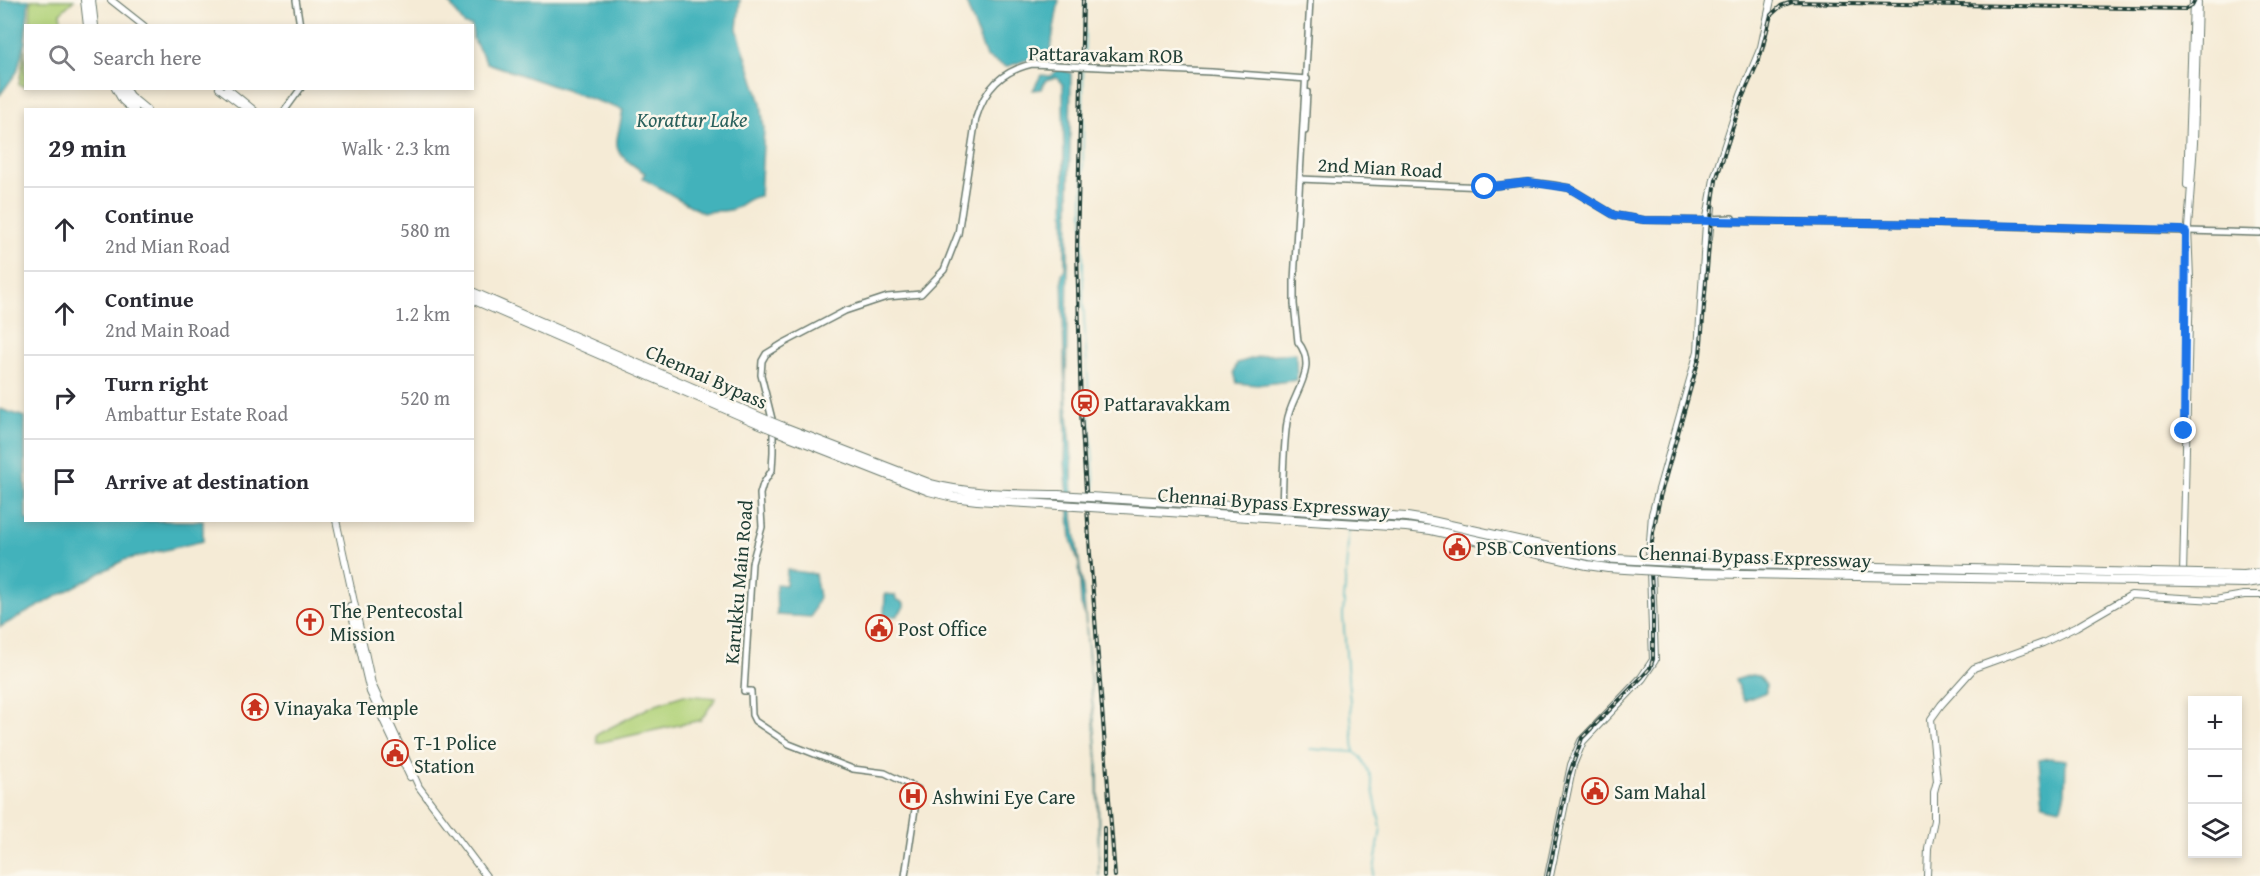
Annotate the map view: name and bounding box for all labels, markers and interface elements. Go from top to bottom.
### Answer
search box [24,24,474,90]
street label: Pattaravakam ROB [1028,38,1184,70]
icon: search [45,41,78,74]
text: Search here [93,41,202,73]
water label: Korattur Lake [636,104,747,135]
text: 29 min [48,128,126,167]
text: Walk · 2.3 km [341,133,450,162]
street label: 2nd Mian Road [1317,149,1443,185]
route start [1471,173,1497,199]
text: Continue [105,199,194,231]
icon: ahead [48,213,81,246]
text: 580 m [400,215,450,244]
text: 2nd Mian Road [105,231,230,260]
text: Continue [105,283,194,315]
icon: ahead [48,297,81,330]
text: 1.2 km [395,299,450,328]
text: 2nd Main Road [105,315,230,344]
street label: Chennai Bypass [641,336,773,416]
text: Turn right [105,367,208,399]
icon: right [48,381,81,414]
text: 520 m [400,383,450,412]
station icon: Pattaravakkam [1070,388,1100,418]
place label: Pattaravakkam [1104,389,1231,418]
text: Ambattur Estate Road [105,399,288,428]
route end [2170,417,2196,443]
icon: arrive [48,465,81,498]
text: Arrive at destination [105,465,309,497]
street label: Chennai Bypass Expressway [1157,479,1391,525]
street label: Karukku Main Road [716,498,760,665]
public building icon: PSB Conventions [1442,532,1472,562]
place label: PSB Conventions [1476,533,1617,562]
street label: Chennai Bypass Expressway [1638,537,1872,575]
place label: The Pentecostal Mission [330,596,464,648]
church icon: The Pentecostal Mission [295,607,325,637]
public building icon: Post Office [864,613,894,643]
place label: Post Office [898,614,987,643]
temple icon: Vinayaka Temple [240,692,270,722]
place label: Vinayaka Temple [274,693,418,722]
map controls [2188,696,2242,858]
button: + [2188,696,2242,750]
place label: T-1 Police Station [414,728,497,780]
public building icon: T-1 Police Station [380,738,410,768]
button: − [2188,750,2242,804]
public building icon: Sam Mahal [1580,776,1610,806]
place label: Sam Mahal [1614,777,1706,806]
hospital icon: Ashwini Eye Care [898,781,928,811]
place label: Ashwini Eye Care [932,782,1075,811]
button: layers [2188,804,2242,858]

